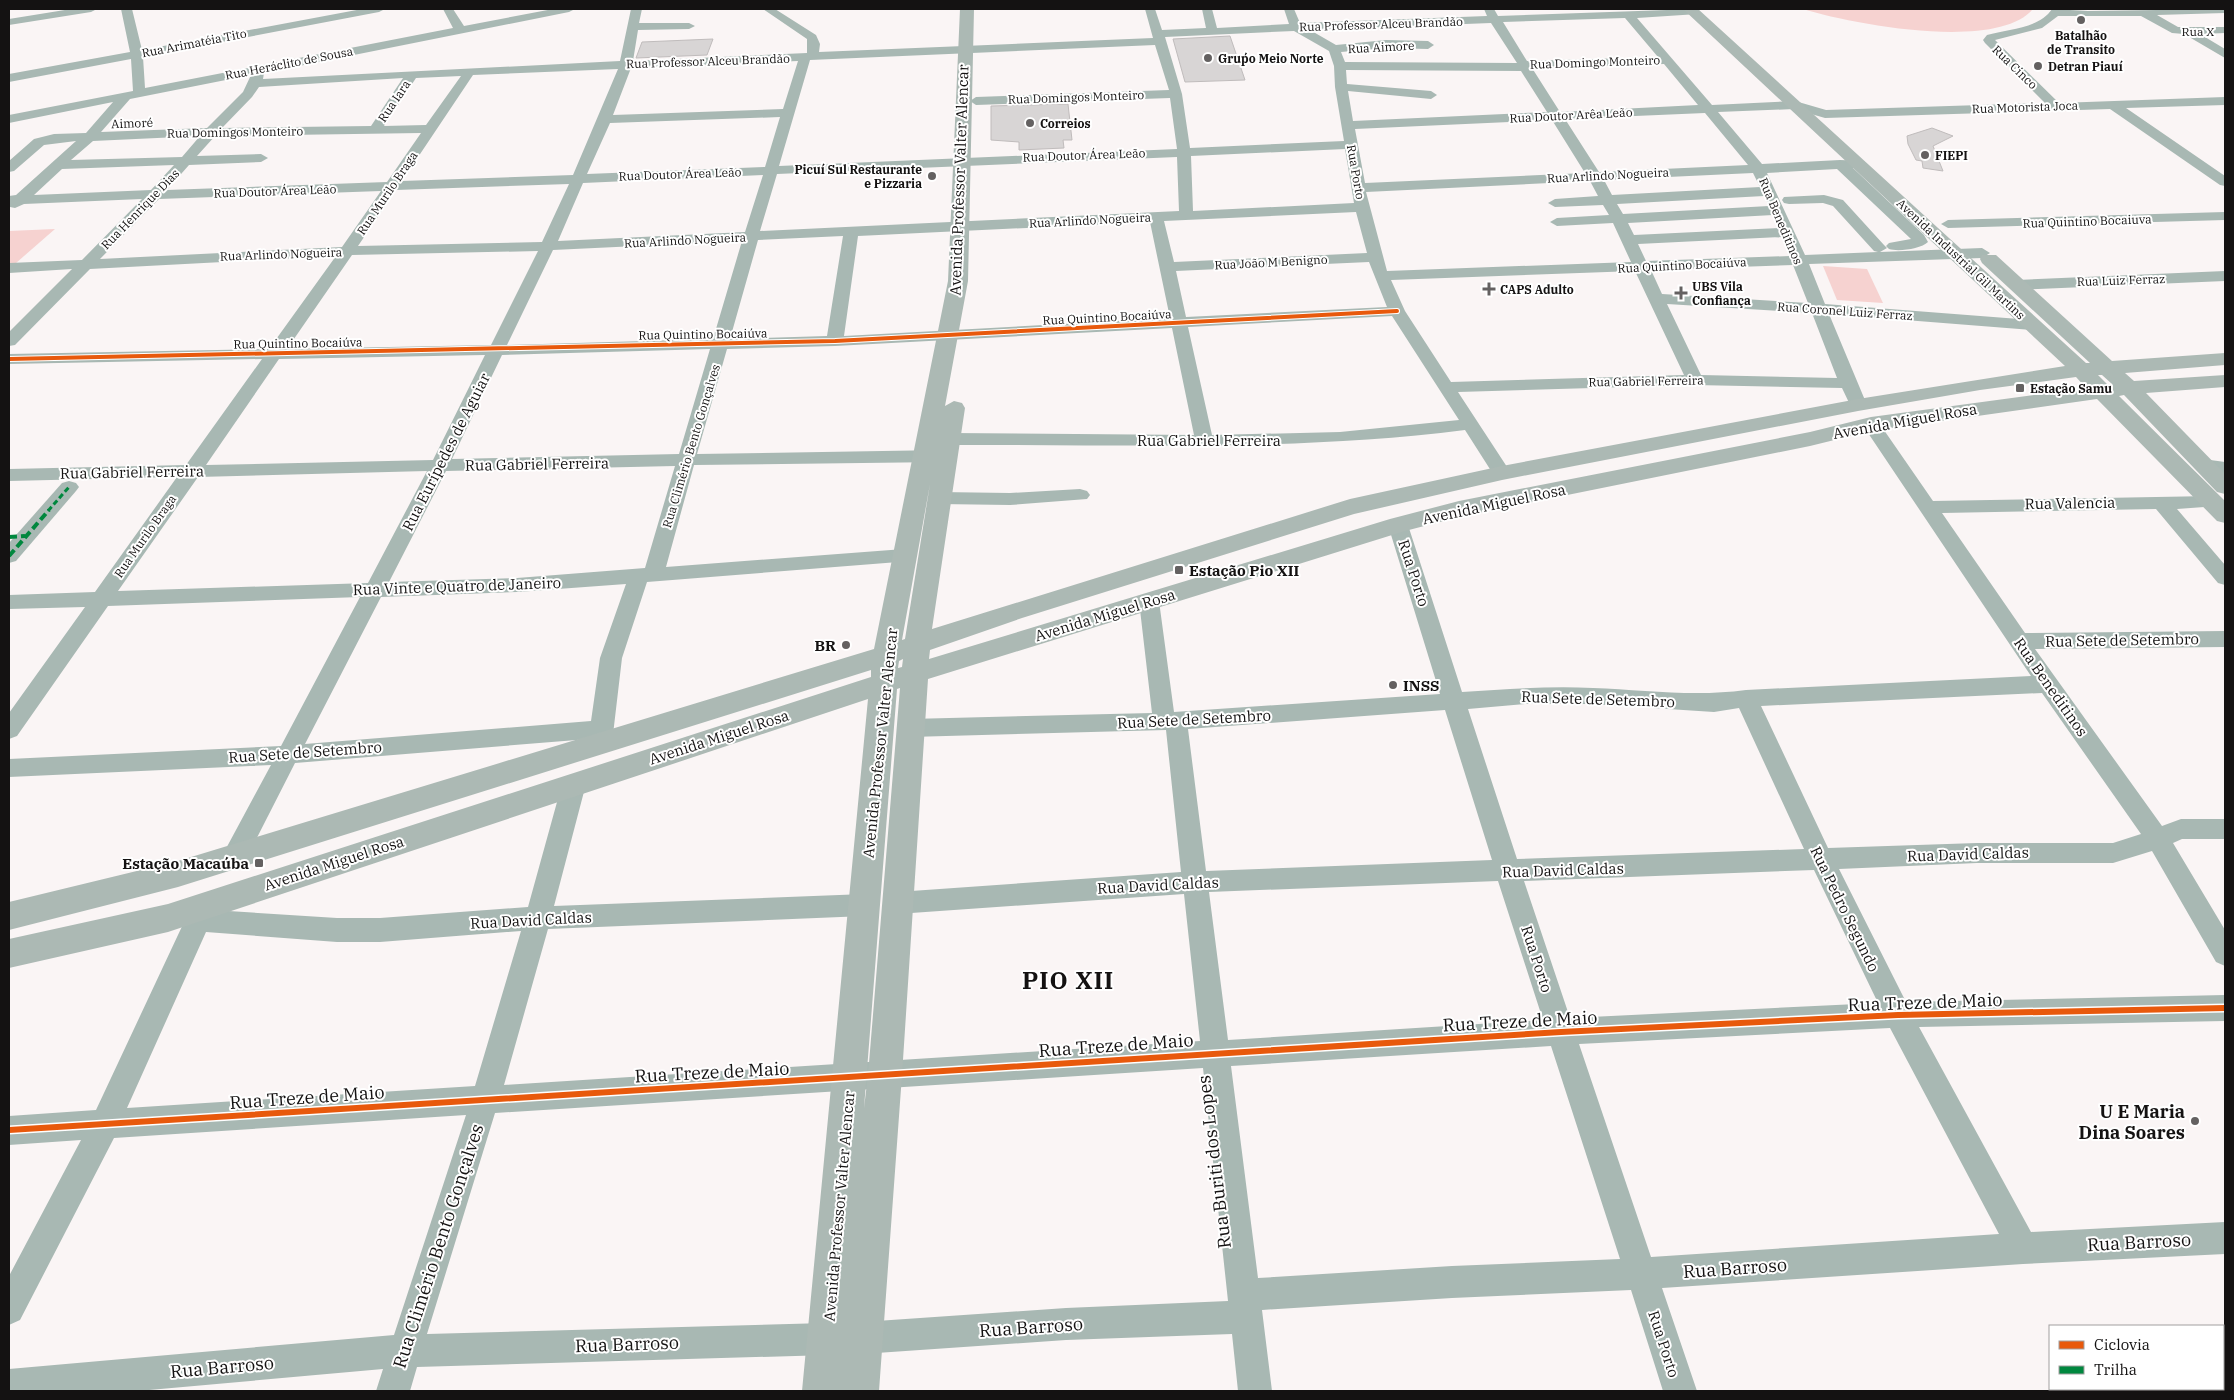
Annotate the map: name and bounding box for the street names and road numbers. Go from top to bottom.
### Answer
street label: Rua Professor Alceu Brandão [1299,14,1463,34]
street label: Rua X [2182,24,2214,39]
street label: Rua Arimatéia Tito [140,25,248,61]
street label: Rua Aimore [1347,38,1415,56]
street label: Rua Cinco [1989,42,2041,92]
street label: Rua Heráclito de Sousa [224,43,355,83]
street label: Rua Professor Alceu Brandão [626,51,790,71]
street label: Rua Domingo Monteiro [1530,52,1661,72]
street label: Avenida Professor Valter Alencar [945,64,973,296]
street label: Rua Iara [375,77,414,125]
street label: Rua Domingos Monteiro [1008,87,1145,107]
street label: Rua Motorista Joca [1972,98,2079,116]
street label: Rua Doutor Arêa Leão [1509,104,1633,126]
street label: Aimoré [111,115,153,131]
street label: Rua Domingos Monteiro [167,123,303,141]
street label: Rua Porto [1344,143,1368,201]
street label: Rua Doutor Área Leão [1022,145,1146,165]
street label: Rua Murilo Braga [353,148,421,238]
street label: Rua Doutor Área Leão [618,164,742,184]
street label: Rua Arlindo Nogueira [1547,164,1670,186]
street label: Rua Henrique Dias [98,166,182,252]
street label: Rua Beneditinos [1756,175,1806,267]
street label: Rua Doutor Área Leão [213,181,337,201]
street label: Avenida Industrial Gil Martins [1894,195,2028,323]
street label: Rua Arlindo Nogueira [1029,209,1152,231]
street label: Rua Quintino Bocaiuva [2022,211,2152,231]
street label: Rua Arlindo Nogueira [624,229,747,251]
street label: Rua Arlindo Nogueira [220,244,343,264]
street label: Rua João M Benigno [1214,252,1328,272]
street label: Rua Quintino Bocaiúva [1617,254,1747,276]
street label: Rua Luiz Ferraz [2076,271,2166,289]
street label: Rua Coronel Luiz Ferraz [1777,299,1913,323]
street label: Rua Quintino Bocaiúva [1042,306,1172,328]
street label: Rua Quintino Bocaiúva [638,325,768,343]
street label: Rua Quintino Bocaiúva [233,334,363,352]
street label: Rua Climério Bento Gonçalves [659,362,723,530]
street label: Rua Eurípedes de Aguiar [398,370,494,534]
street label: Rua Gabriel Ferreira [1588,372,1704,390]
street label: Avenida Miguel Rosa [1831,399,1979,443]
street label: Rua Gabriel Ferreira [1137,431,1281,450]
street label: Rua Gabriel Ferreira [465,453,609,475]
street label: Rua Gabriel Ferreira [60,461,204,483]
street label: Avenida Miguel Rosa [1421,480,1567,528]
street label: Rua Murilo Braga [111,491,179,580]
street label: Rua Valencia [2024,493,2116,513]
street label: Rua Porto [1394,537,1434,609]
street label: Rua Vinte e Quatro de Janeiro [353,573,561,599]
street label: Avenida Miguel Rosa [1032,585,1178,645]
street label: Avenida Professor Valter Alencar [858,627,902,859]
street label: Rua Sete de Setembro [2045,629,2199,651]
street label: Rua Beneditinos [2010,634,2092,740]
street label: Rua Sete de Setembro [1521,687,1675,711]
street label: Avenida Miguel Rosa [647,705,791,769]
street label: Rua Sete de Setembro [1117,705,1271,733]
street label: Rua Sete de Setembro [228,737,382,767]
street label: Avenida Miguel Rosa [262,831,406,895]
street label: Rua David Caldas [1907,842,2029,866]
street label: Rua Pedro Segundo [1806,843,1884,975]
street label: Rua David Caldas [1502,858,1624,882]
street label: Rua David Caldas [1097,872,1219,898]
street label: Rua David Caldas [470,907,592,933]
street label: Rua Porto [1517,923,1557,995]
street label: Rua Treze de Maio [1847,988,2003,1016]
street label: Rua Treze de Maio [1442,1005,1598,1037]
street label: Rua Treze de Maio [1038,1028,1194,1062]
street label: Rua Treze de Maio [634,1056,790,1088]
street label: Rua Buriti dos Lopes [1192,1074,1236,1250]
street label: Rua Treze de Maio [229,1080,385,1114]
street label: Avenida Professor Valter Alencar [819,1090,859,1322]
street label: Rua Climério Bento Gonçalves [388,1121,488,1371]
street label: Rua Barroso [2086,1228,2192,1256]
street label: Rua Barroso [1682,1253,1788,1283]
street label: Rua Porto [1644,1308,1684,1380]
street label: Rua Barroso [978,1312,1084,1342]
street label: Rua Barroso [575,1331,679,1357]
street label: Rua Barroso [169,1351,275,1383]

